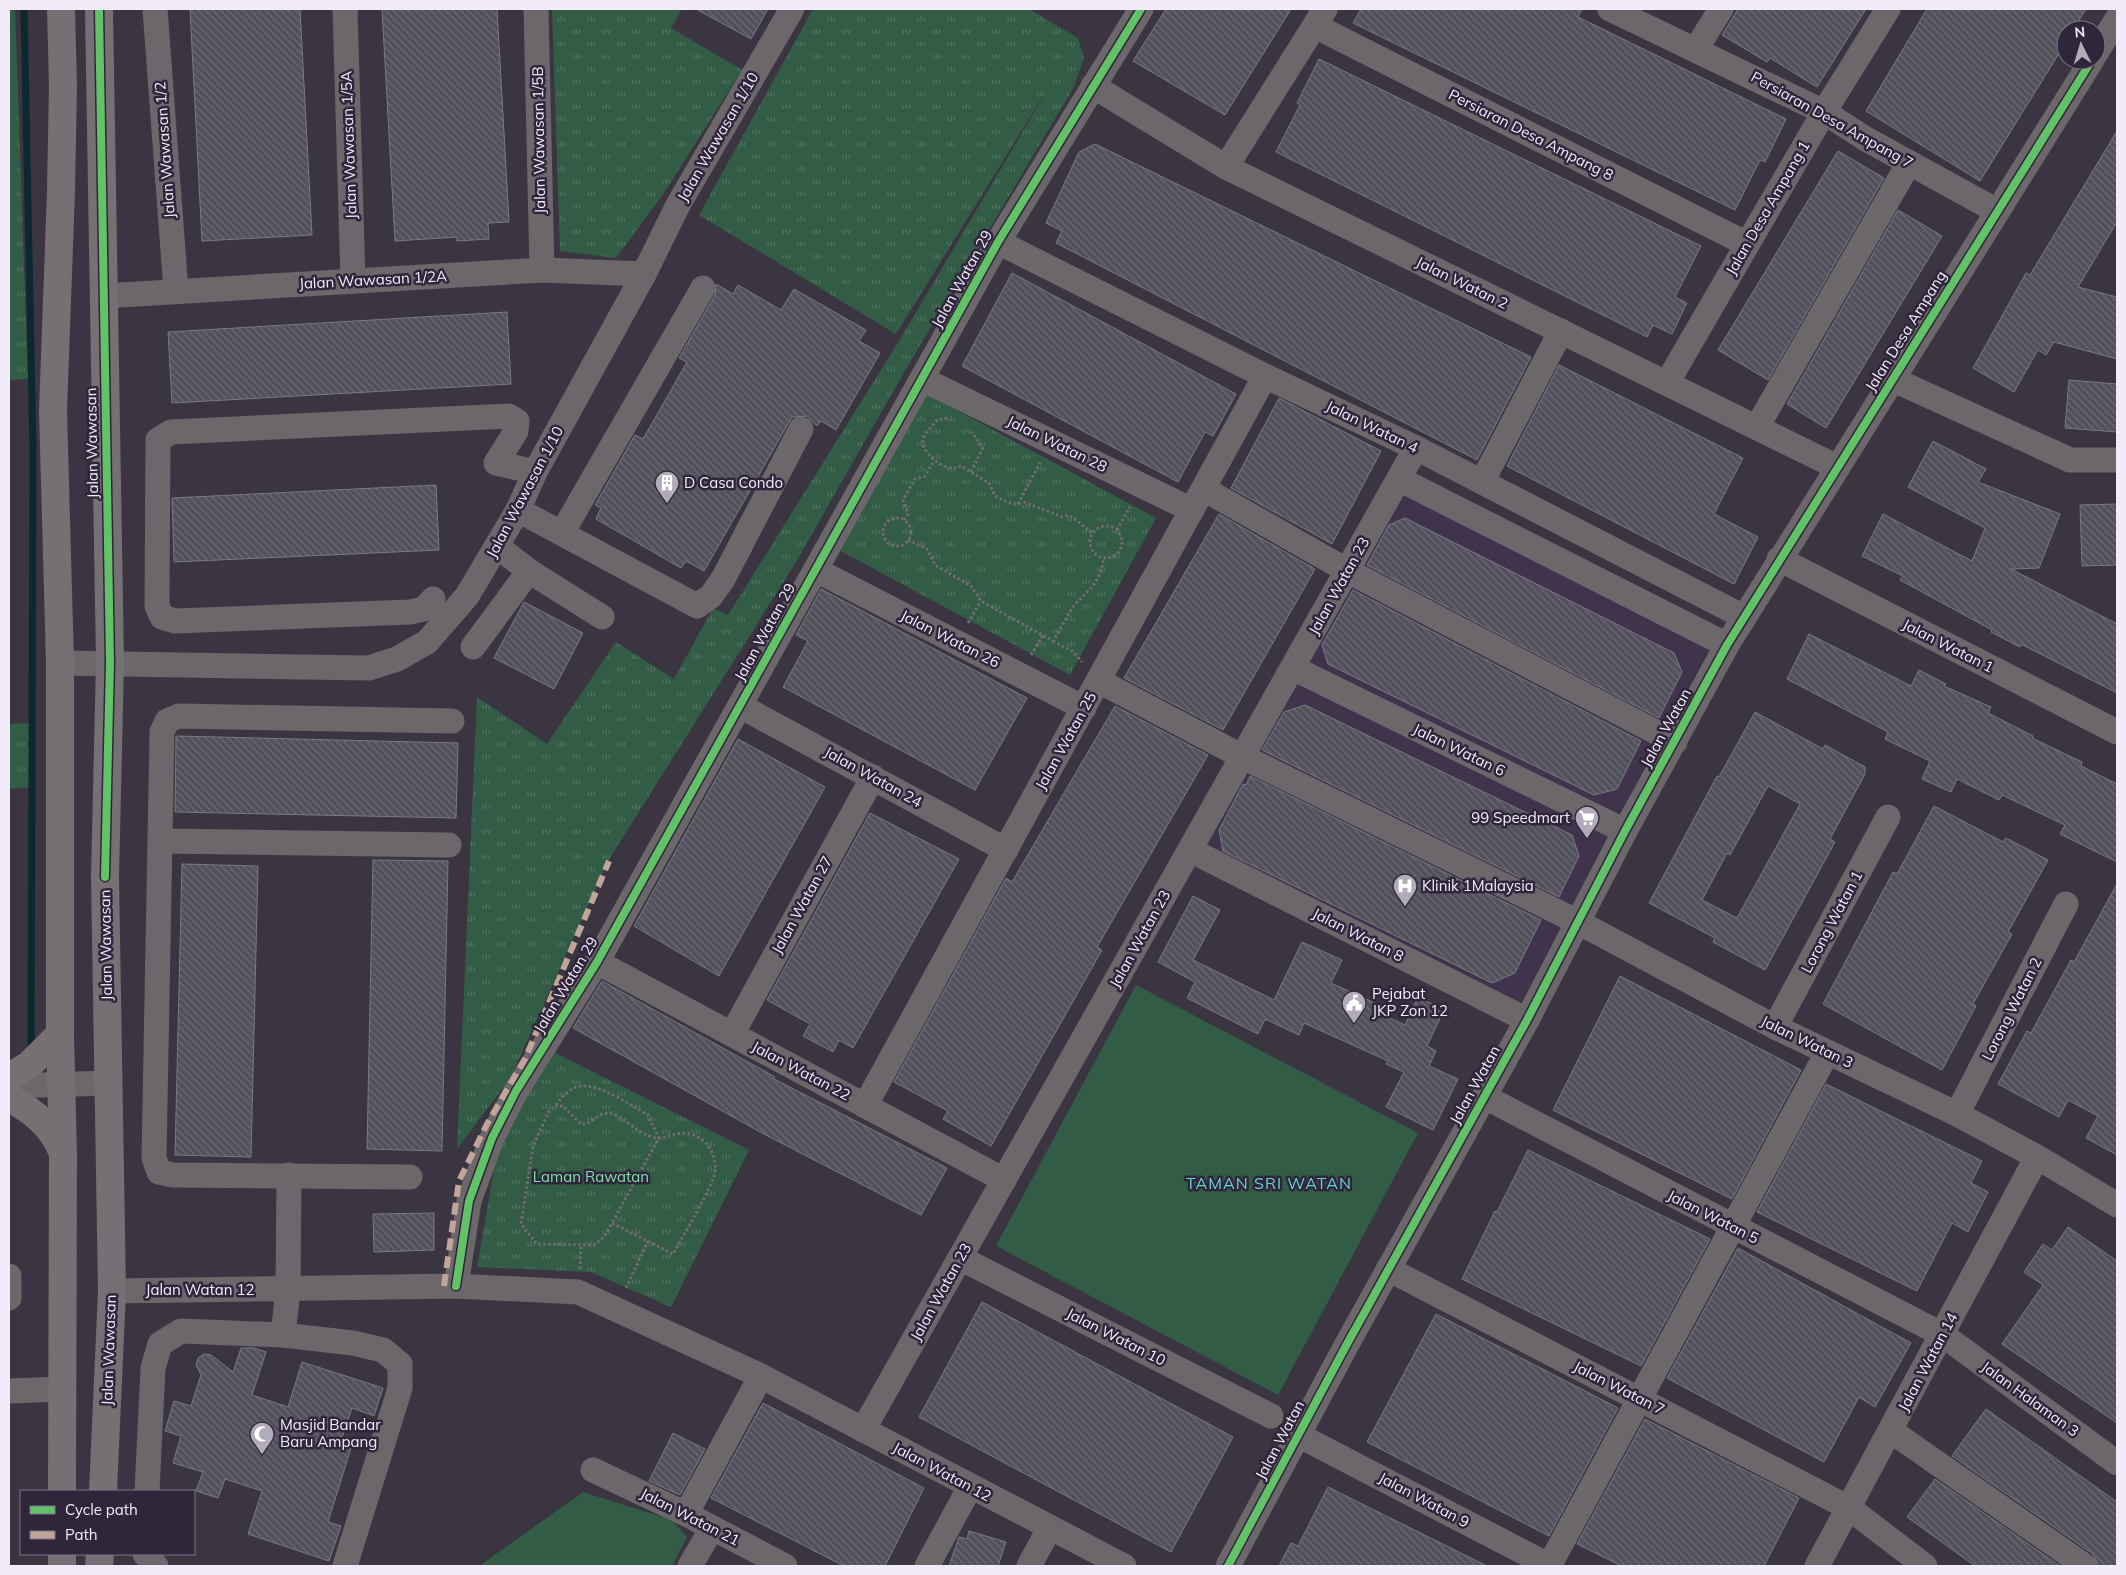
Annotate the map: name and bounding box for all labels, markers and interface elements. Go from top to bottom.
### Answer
north arrow [2056,20,2106,70]
text: N [2074,23,2086,41]
street label: Jalan Wawasan 1/5B [528,66,549,214]
street label: Persiaran Desa Ampang 7 [1748,67,1917,172]
street label: Jalan Wawasan 1/10 [673,69,762,205]
street label: Jalan Wawasan 1/5A [336,71,361,219]
street label: Jalan Wawasan 1/2 [150,81,179,219]
street label: Persiaran Desa Ampang 8 [1446,85,1617,184]
street label: Jalan Desa Ampang 1 [1721,137,1814,278]
street label: Jalan Watan 29 [927,226,996,331]
street label: Jalan Watan 2 [1413,252,1511,313]
street label: Jalan Wawasan 1/2A [298,266,448,293]
street label: Jalan Desa Ampang [1861,267,1950,395]
street label: Jalan Wawasan [81,387,102,499]
street label: Jalan Watan 4 [1323,396,1421,457]
street label: Jalan Watan 28 [1004,411,1110,476]
street label: Jalan Wawasan 1/10 [482,423,567,561]
building icon: D Casa Condo [654,470,680,504]
place label: D Casa Condo [684,473,783,492]
street label: Jalan Watan 23 [1304,533,1373,638]
street label: Jalan Watan 29 [730,579,799,684]
street label: Jalan Watan 26 [897,605,1003,672]
street label: Jalan Watan 1 [1899,614,1997,677]
street label: Jalan Watan [1636,685,1695,770]
street label: Jalan Watan 25 [1031,688,1100,793]
street label: Jalan Watan 6 [1410,719,1508,780]
street label: Jalan Watan 24 [821,742,926,811]
supermarket icon: 99 Speedmart [1574,805,1600,839]
place label: 99 Speedmart [1471,808,1570,827]
street label: Jalan Watan 27 [767,852,836,957]
street label: Lorong Watan 1 [1797,867,1866,976]
hospital icon: Klinik 1Malaysia [1392,873,1418,907]
place label: Klinik 1Malaysia [1422,876,1534,895]
street label: Jalan Watan 23 [1105,886,1174,991]
street label: Jalan Wawasan [95,889,116,1001]
street label: Jalan Watan 8 [1309,903,1407,966]
street label: Jalan Watan 29 [529,933,602,1036]
street label: Lorong Watan 2 [1977,954,2046,1063]
place label: Pejabat JKP Zon 12 [1372,984,1448,1020]
public building icon: Pejabat JKP Zon 12 [1341,990,1367,1024]
street label: Jalan Watan 3 [1758,1011,1856,1072]
street label: Jalan Watan 22 [749,1037,854,1105]
street label: Jalan Watan [1445,1042,1504,1127]
park label: Laman Rawatan [533,1167,649,1186]
district label: TAMAN SRI WATAN [1186,1173,1352,1193]
street label: Jalan Watan 5 [1664,1185,1762,1248]
street label: Jalan Watan 23 [906,1239,975,1344]
street label: Jalan Watan 12 [146,1280,255,1299]
street label: Jalan Wawasan [97,1294,120,1406]
street label: Jalan Watan 10 [1063,1303,1169,1370]
street label: Jalan Watan 14 [1894,1309,1962,1414]
street label: Jalan Watan 7 [1570,1356,1668,1419]
street label: Jalan Halaman 3 [1978,1357,2083,1440]
street label: Jalan Watan [1251,1397,1308,1483]
place label: Masjid Bandar Baru Ampang [280,1415,381,1451]
mosque icon: Masjid Bandar Baru Ampang [249,1421,275,1455]
street label: Jalan Watan 12 [890,1438,995,1506]
street label: Jalan Watan 9 [1376,1468,1473,1531]
street label: Jalan Watan 21 [637,1483,743,1550]
legend [20,1490,195,1555]
text: Cycle path [65,1500,138,1519]
text: Path [65,1525,97,1544]

